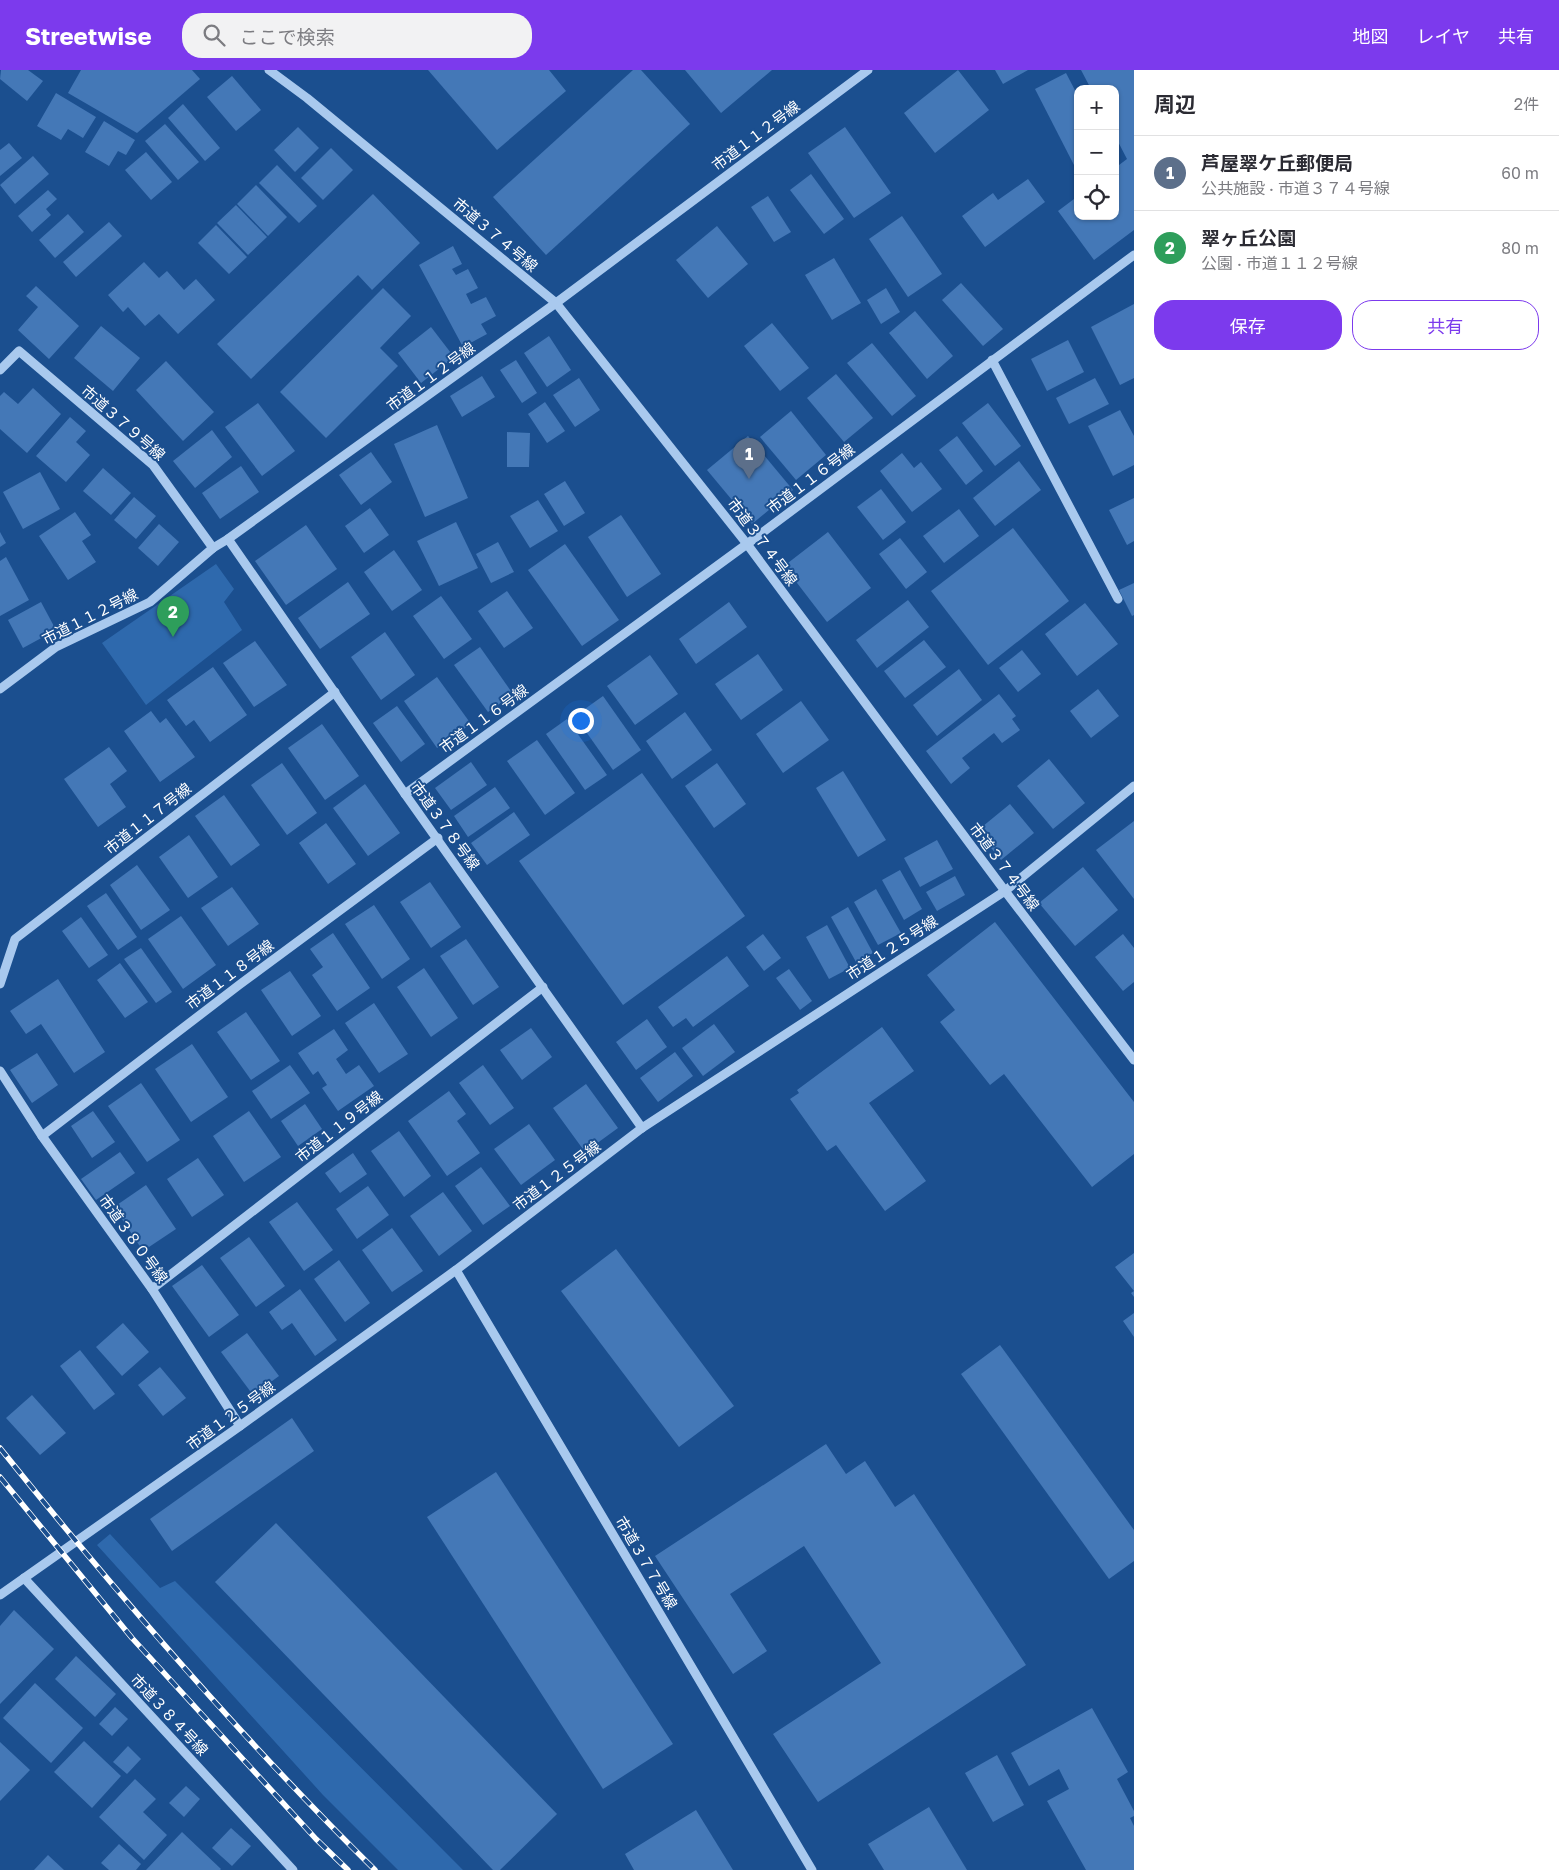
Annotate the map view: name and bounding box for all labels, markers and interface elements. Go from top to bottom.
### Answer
search box [182,13,532,58]
text: Streetwise [25,21,152,50]
icon: search [200,21,228,49]
text: ここで検索 [240,25,335,48]
text: 地図 [1353,25,1389,47]
text: レイヤ [1417,25,1470,47]
text: 共有 [1498,25,1534,47]
map controls [1074,85,1119,220]
button: + [1074,85,1119,130]
text: 周辺 [1154,91,1196,117]
text: 2件 [1514,94,1539,114]
street label: 市道１１２号線 [708,96,803,174]
button: − [1074,130,1119,175]
text: 芦屋翠ケ丘郵便局 [1201,151,1353,174]
text: 1 [1166,163,1174,183]
text: 60 m [1501,163,1539,183]
button: locate [1074,175,1119,220]
text: 公共施設 · 市道３７４号線 [1201,178,1390,198]
street label: 市道３７４号線 [450,194,542,275]
text: 翠ヶ丘公園 [1201,226,1296,249]
text: 2 [1165,238,1175,258]
text: 80 m [1501,238,1539,258]
text: 公園 · 市道１１２号線 [1201,253,1358,273]
button: 保存 [1154,300,1342,350]
button: 共有 [1352,300,1539,350]
street label: 市道１１２号線 [383,338,478,414]
street label: 市道３７９号線 [78,381,169,463]
pin: 1 [733,438,765,479]
street label: 市道１１６号線 [763,439,858,517]
street label: 市道３７４号線 [724,494,802,589]
street label: 市道１１２号線 [39,584,140,648]
pin: 2 [157,596,189,637]
street label: 市道１１６号線 [436,680,531,756]
your location [568,708,594,734]
street label: 市道３７８号線 [408,778,484,873]
street label: 市道１１７号線 [100,779,194,858]
street label: 市道３７４号線 [966,819,1044,914]
street label: 市道１２５号線 [843,911,940,983]
street label: 市道１１８号線 [182,935,277,1013]
street label: 市道１１９号線 [291,1087,385,1166]
street label: 市道１２５号線 [509,1136,604,1214]
street label: 市道３８０号線 [96,1191,172,1286]
street label: 市道１２５号線 [183,1377,278,1453]
street label: 市道３７７号線 [612,1513,682,1612]
street label: 市道３８４号線 [127,1670,212,1759]

